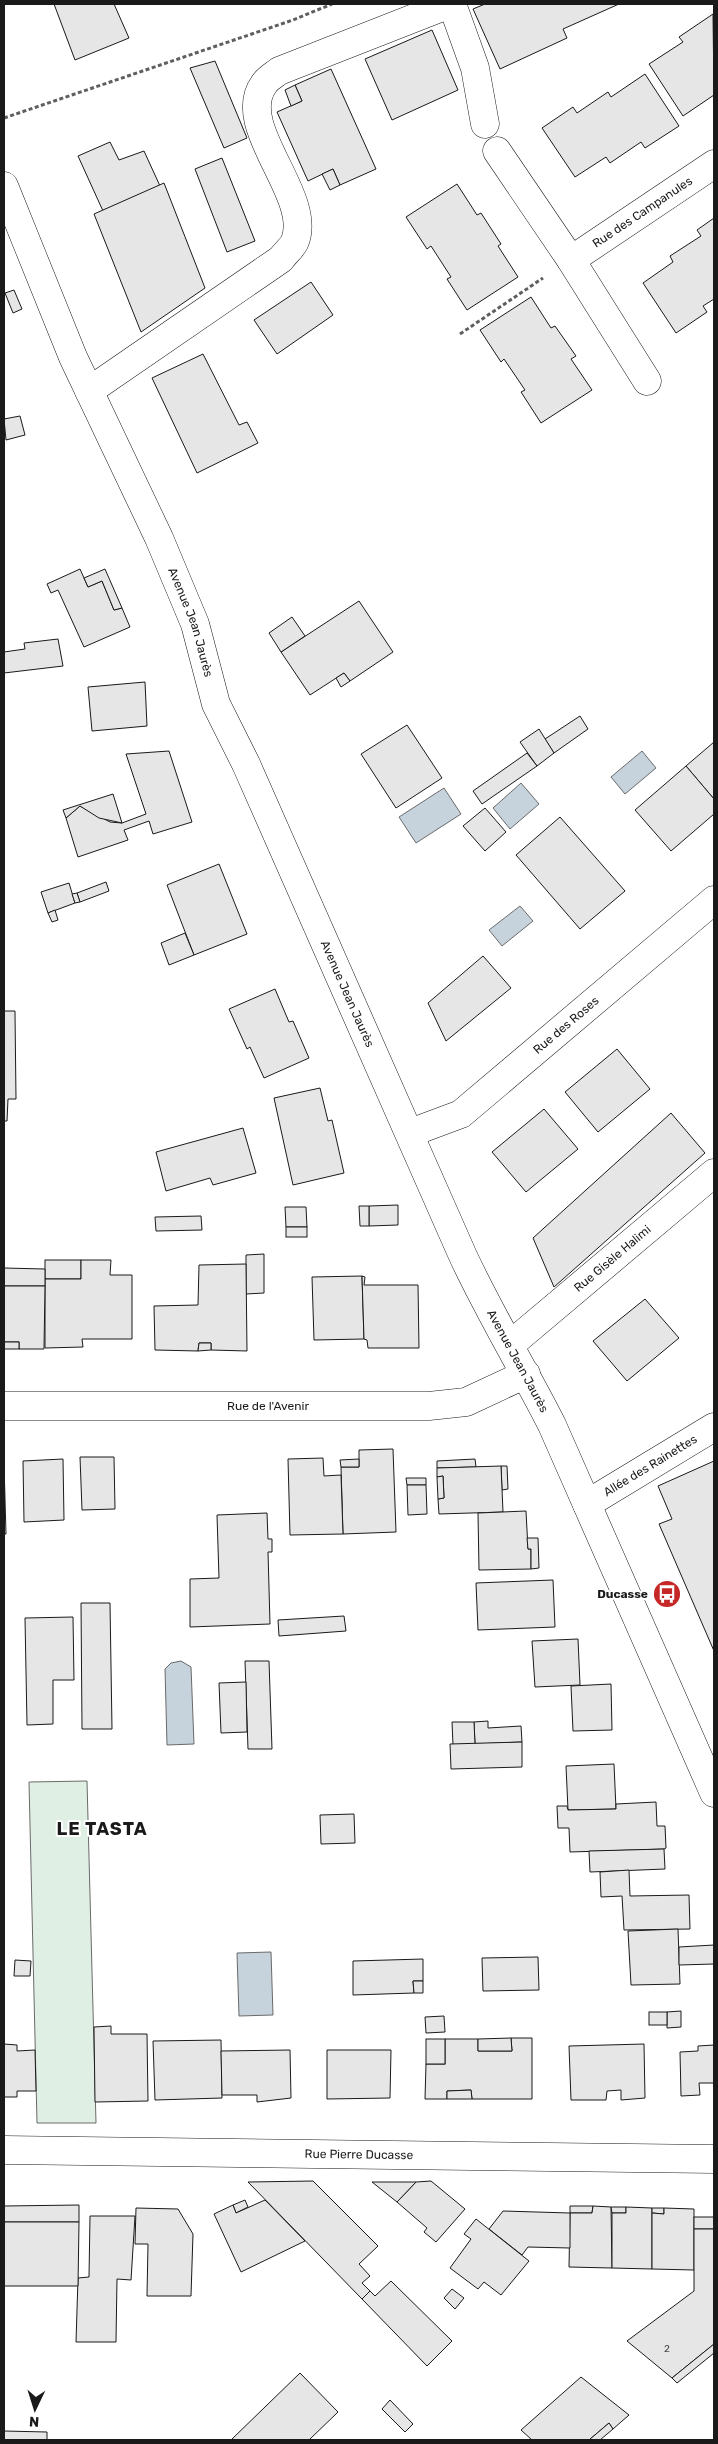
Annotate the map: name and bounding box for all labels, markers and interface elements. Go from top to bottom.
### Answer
street label: Rue des Campanules [590,174,695,251]
street label: Avenue Jean Jaurès [165,565,216,678]
street label: Avenue Jean Jaurès [318,938,377,1049]
street label: Rue des Roses [530,994,602,1057]
street label: Rue Gisèle Halimi [571,1222,654,1295]
street label: Avenue Jean Jaurès [484,1307,551,1415]
street label: Rue de l'Avenir [227,1399,309,1413]
street label: Allée des Rainettes [601,1432,700,1499]
bus stop icon: Ducasse [652,1579,682,1609]
place label: Ducasse [597,1587,648,1601]
district label: LE TASTA [56,1818,148,1840]
street label: Rue Pierre Ducasse [305,2147,414,2162]
house number: 2 [664,2343,670,2355]
north arrow [10,2384,60,2434]
text: N [29,2413,40,2430]

